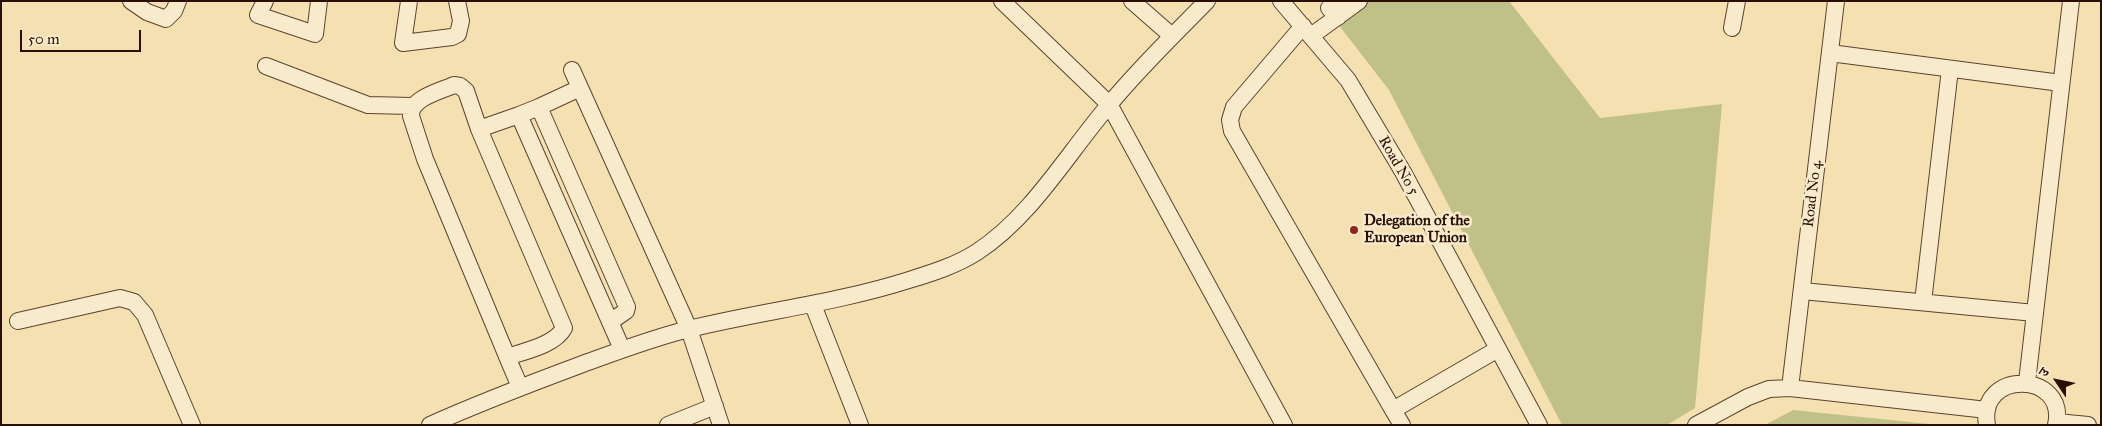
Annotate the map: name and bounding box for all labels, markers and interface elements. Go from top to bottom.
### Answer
scale bar [22,20,144,52]
text: 50 m [28,30,60,48]
street label: Road No 5 [1374,133,1422,199]
street label: Road No 4 [1800,160,1826,228]
place label: Delegation of the European Union [1364,212,1470,247]
marker: Delegation of the European Union [1348,224,1360,236]
north arrow [2032,356,2082,406]
text: उ [2035,365,2053,380]

